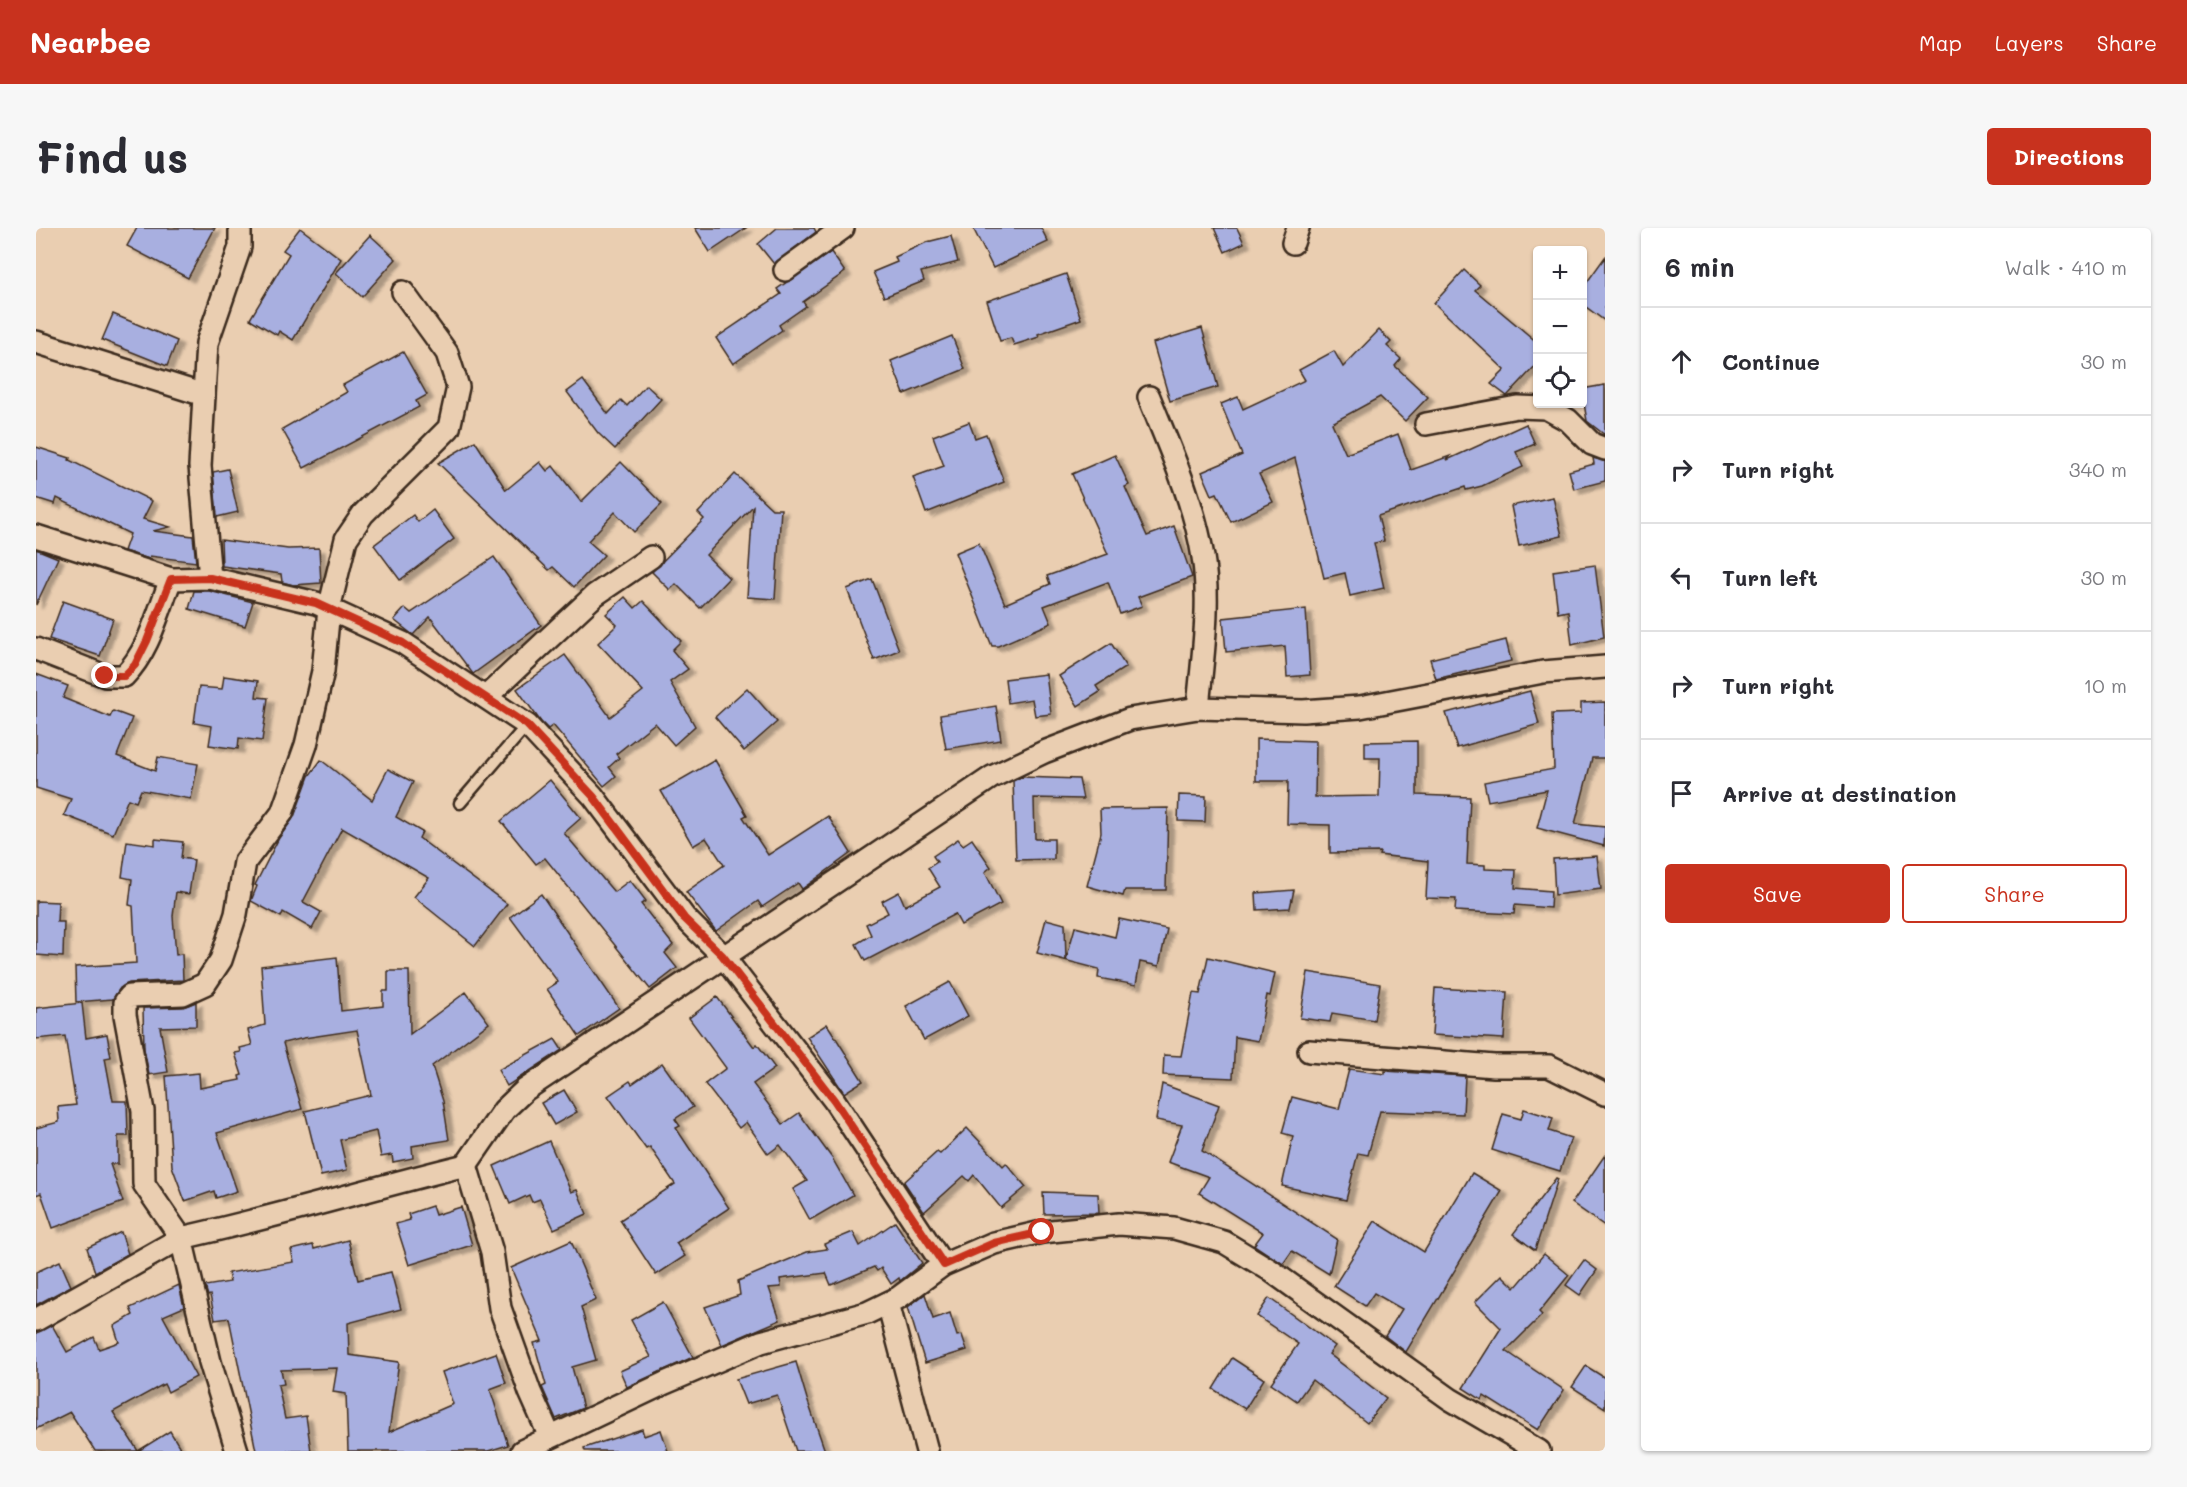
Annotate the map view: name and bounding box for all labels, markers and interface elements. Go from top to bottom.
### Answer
text: Nearbee [30,24,151,60]
text: Map [1919,29,1962,56]
text: Layers [1995,29,2064,56]
text: Share [2097,29,2157,56]
button: Directions [1987,128,2151,185]
text: Find us [36,129,188,184]
map controls [1533,246,1587,408]
button: + [1533,246,1587,300]
text: 6 min [1665,250,1734,284]
text: Walk · 410 m [2004,254,2127,280]
button: − [1533,300,1587,354]
icon: ahead [1665,345,1698,378]
text: Continue [1722,347,1820,376]
text: 30 m [2081,348,2127,374]
button: locate [1533,354,1587,408]
icon: right [1665,453,1698,486]
text: Turn right [1722,455,1834,484]
text: 340 m [2069,456,2127,482]
icon: left [1665,561,1698,594]
text: Turn left [1722,563,1818,592]
text: 30 m [2081,564,2127,590]
route end [91,662,117,688]
icon: right [1665,669,1698,702]
text: Turn right [1722,671,1834,700]
text: 10 m [2083,672,2127,698]
icon: arrive [1665,777,1698,810]
text: Arrive at destination [1722,779,1957,808]
button: Save [1665,864,1890,923]
button: Share [1902,864,2127,923]
route start [1028,1218,1054,1244]

